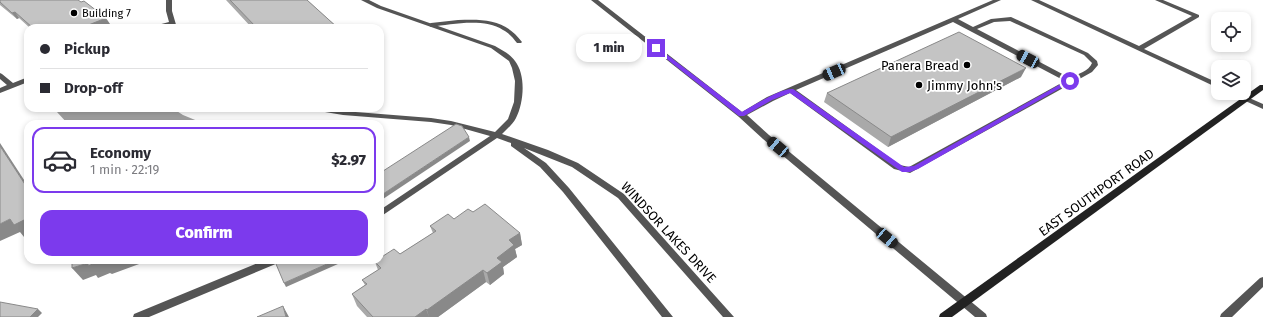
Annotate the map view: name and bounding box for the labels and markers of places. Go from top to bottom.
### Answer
place label: Building 7 [82,7,131,20]
marker: Building 7 [69,8,79,18]
place label: Panera Bread [881,58,959,73]
marker: Panera Bread [962,60,972,70]
place label: Jimmy John's [927,78,1002,93]
marker: Jimmy John's [914,80,924,90]

